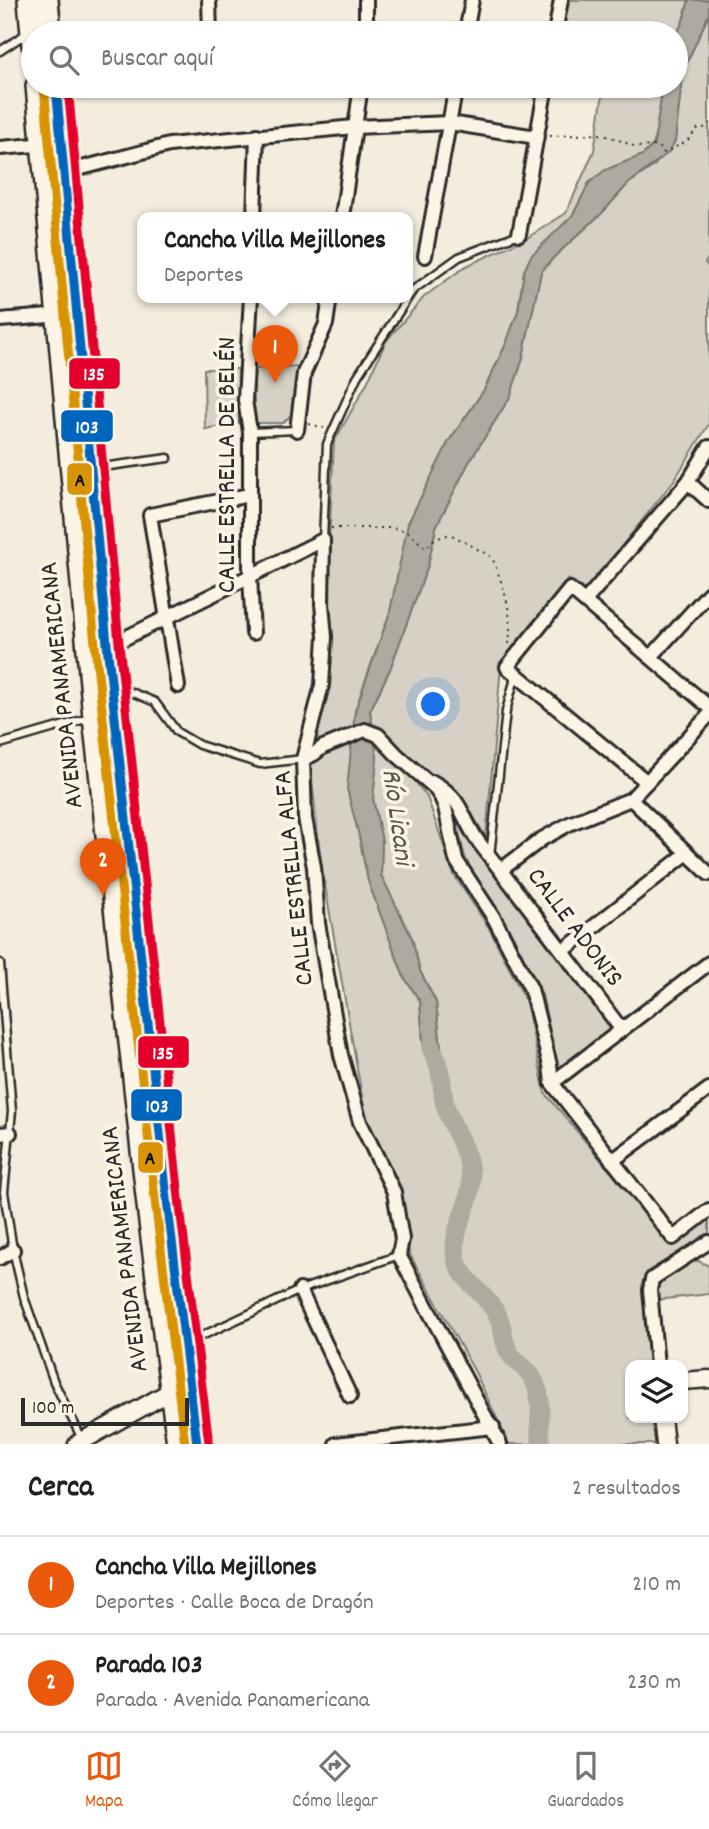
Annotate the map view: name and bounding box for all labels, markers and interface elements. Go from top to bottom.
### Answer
search box [21,21,688,98]
icon: search [45,41,83,79]
text: Buscar aquí [101,41,213,78]
popup [137,212,413,303]
text: Cancha Villa Mejillones [164,223,386,260]
text: Deportes [164,260,244,293]
pin: 1 [252,325,298,383]
street label: CALLE ESTRELLA DE BELÉN [210,337,247,593]
line badge: 135 [68,357,121,390]
text: 135 [83,363,105,390]
line badge: 103 [60,409,114,443]
text: 103 [76,416,98,443]
line badge: A [66,462,93,496]
text: A [75,469,85,496]
street label: AVENIDA PANAMERICANA [32,560,94,810]
your location [416,687,450,721]
water label: Río Licani [368,766,422,871]
street label: CALLE ESTRELLA ALFA [265,769,325,987]
pin: 2 [80,838,126,896]
street label: CALLE ADONIS [517,861,631,995]
line badge: 135 [137,1035,190,1069]
text: 135 [152,1042,174,1069]
line badge: 103 [130,1088,183,1122]
text: 103 [146,1095,168,1122]
street label: AVENIDA PANAMERICANA [95,1124,157,1374]
line badge: A [137,1141,164,1174]
map controls [625,1360,688,1423]
button: layers [625,1360,688,1423]
scale bar [21,1395,189,1427]
text: 100 m [32,1396,74,1423]
text: Cerca [28,1468,93,1511]
text: 2 resultados [572,1473,681,1506]
text: Cancha Villa Mejillones [95,1550,317,1587]
text: 1 [48,1569,54,1602]
text: 210 m [632,1569,681,1602]
text: Deportes · Calle Boca de Dragón [95,1587,374,1620]
text: Parada 103 [95,1648,203,1685]
text: 2 [46,1667,56,1700]
text: 230 m [627,1667,681,1700]
text: Parada · Avenida Panamericana [95,1685,370,1718]
tab: Mapa [85,1747,123,1816]
tab: Cómo llegar [292,1747,378,1816]
tab: Guardados [547,1747,624,1816]

